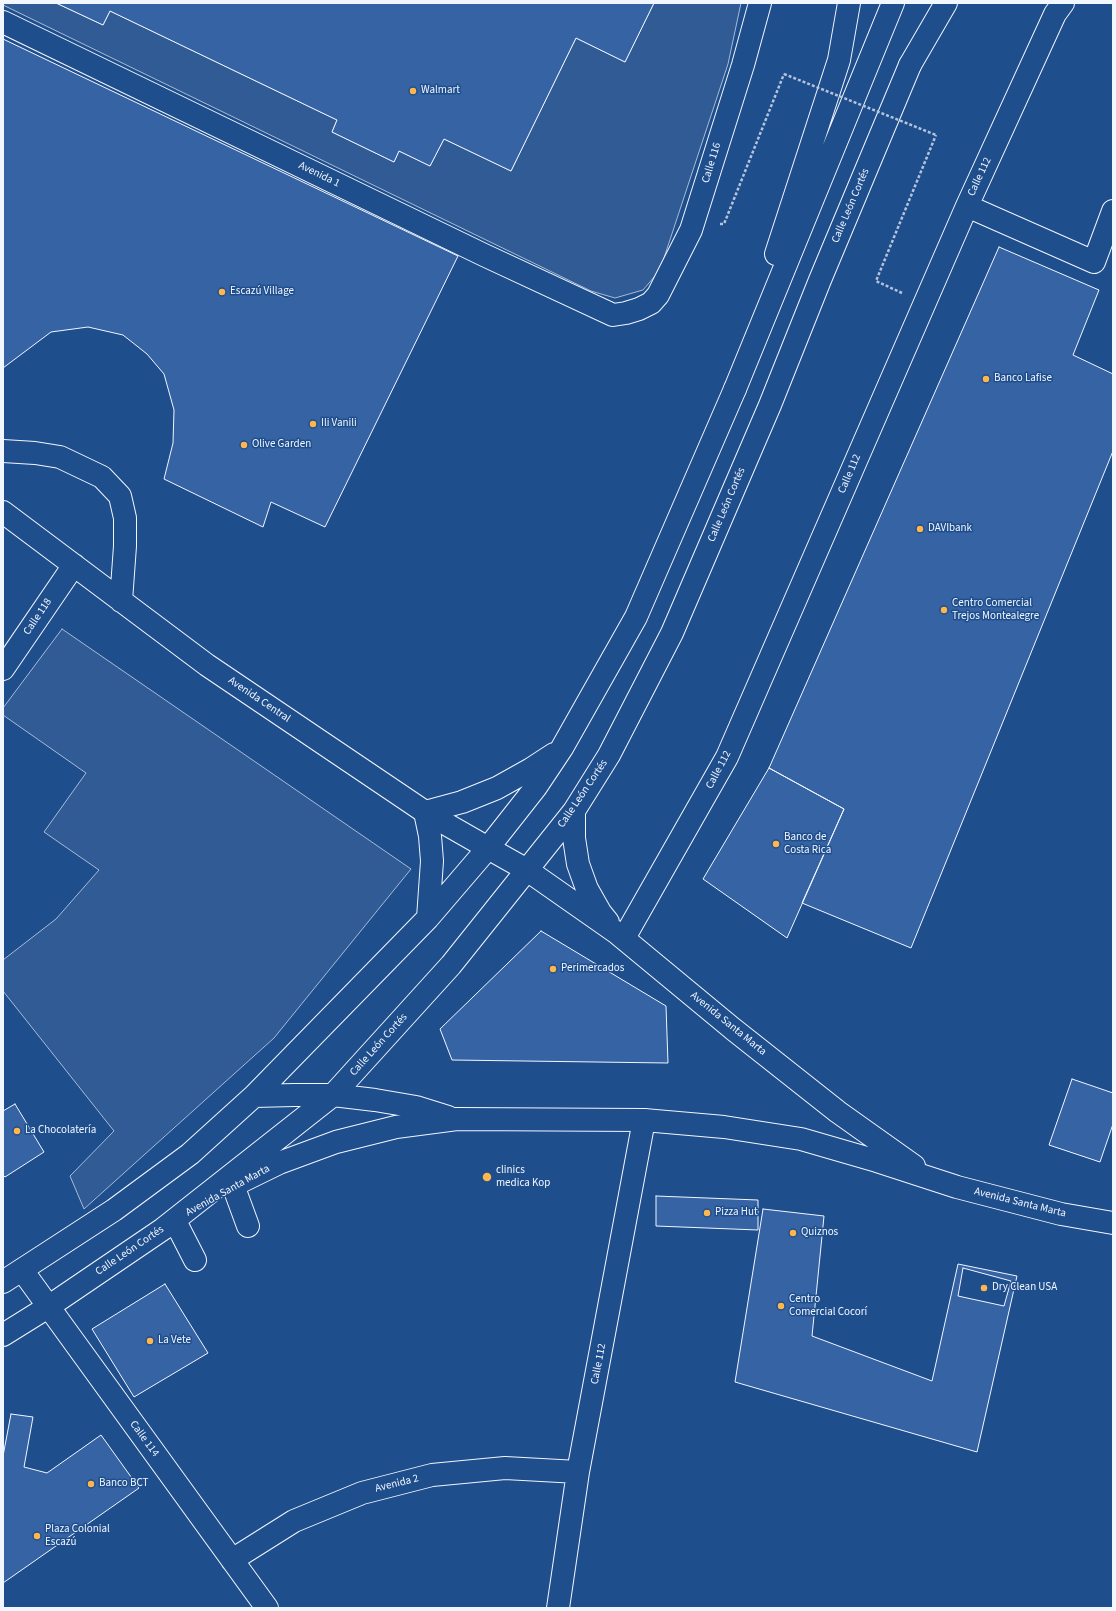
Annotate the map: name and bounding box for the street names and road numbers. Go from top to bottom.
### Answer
street label: Calle 116 [700,141,724,185]
street label: Calle 112 [965,155,995,199]
street label: Avenida 1 [296,159,342,191]
street label: Calle León Cortés [829,167,873,245]
street label: Calle 112 [836,452,864,496]
street label: Calle León Cortés [705,466,749,544]
street label: Calle 118 [21,596,55,638]
street label: Avenida Central [225,674,293,726]
street label: Calle 112 [703,749,735,791]
street label: Calle León Cortés [555,757,611,831]
street label: Avenida Santa Marta [687,989,769,1059]
street label: Calle León Cortés [347,1011,411,1079]
street label: Avenida Santa Marta [184,1162,272,1220]
street label: Avenida Santa Marta [973,1185,1067,1221]
street label: Calle León Cortés [93,1223,167,1279]
street label: Calle 112 [589,1342,609,1386]
street label: Calle 114 [126,1418,162,1460]
street label: Avenida 2 [374,1472,420,1496]

